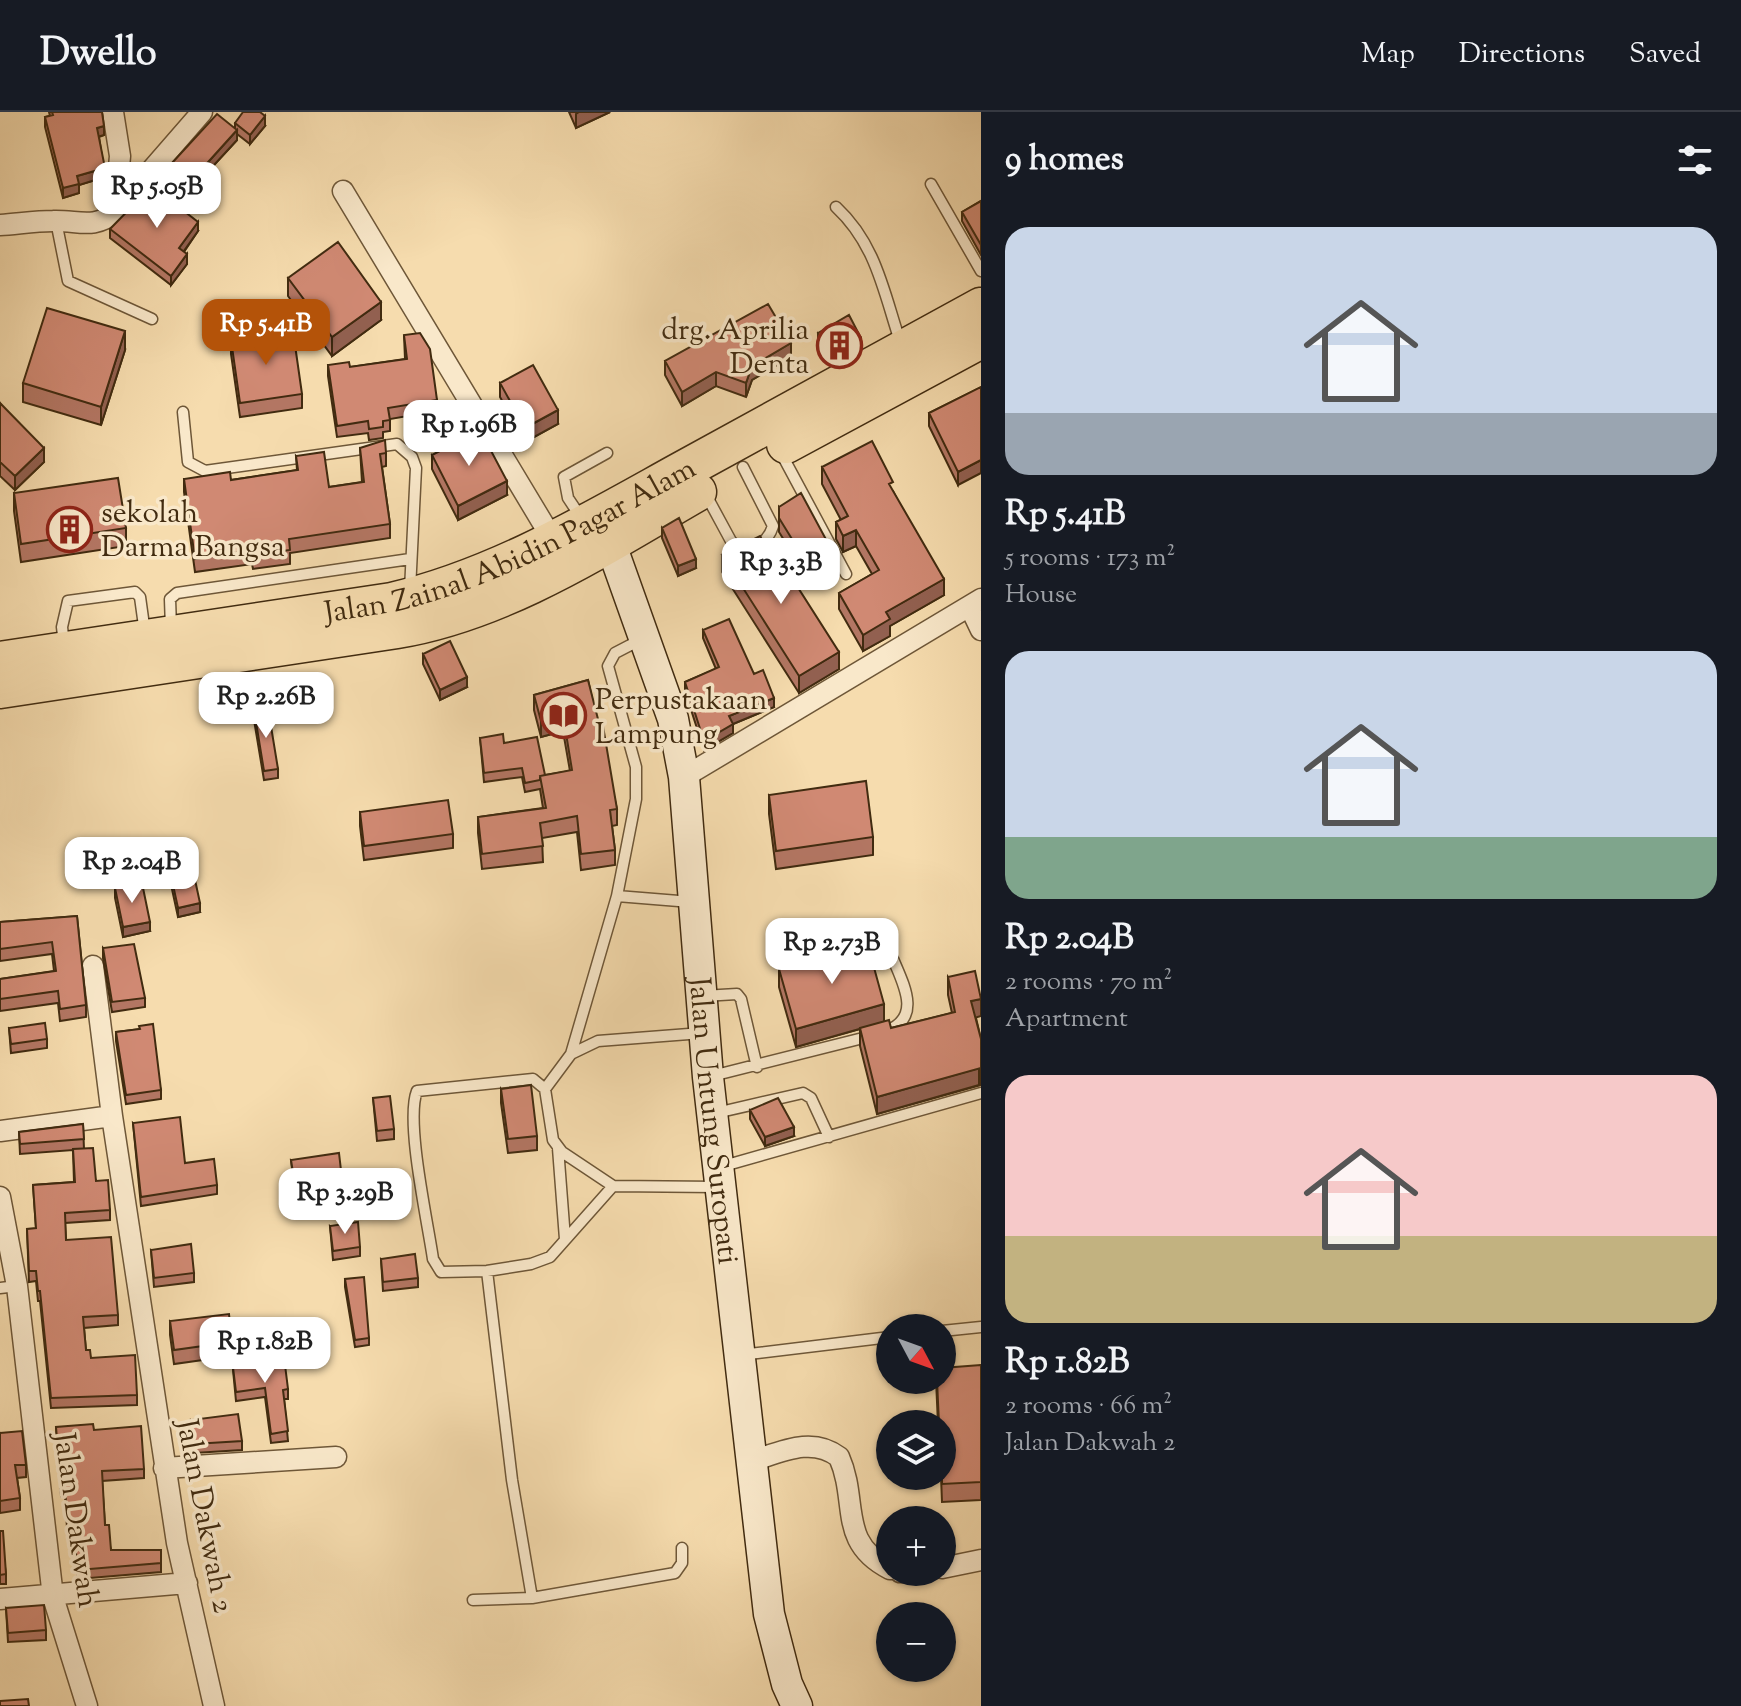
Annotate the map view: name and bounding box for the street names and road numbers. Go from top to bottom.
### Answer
street label: Jalan Zainal Abidin Pagar Alam [320,448,704,636]
street label: Jalan Untung Suropati [676,974,748,1267]
street label: Jalan Dakwah 2 [163,1414,243,1617]
street label: Jalan Dakwah [41,1428,108,1611]

